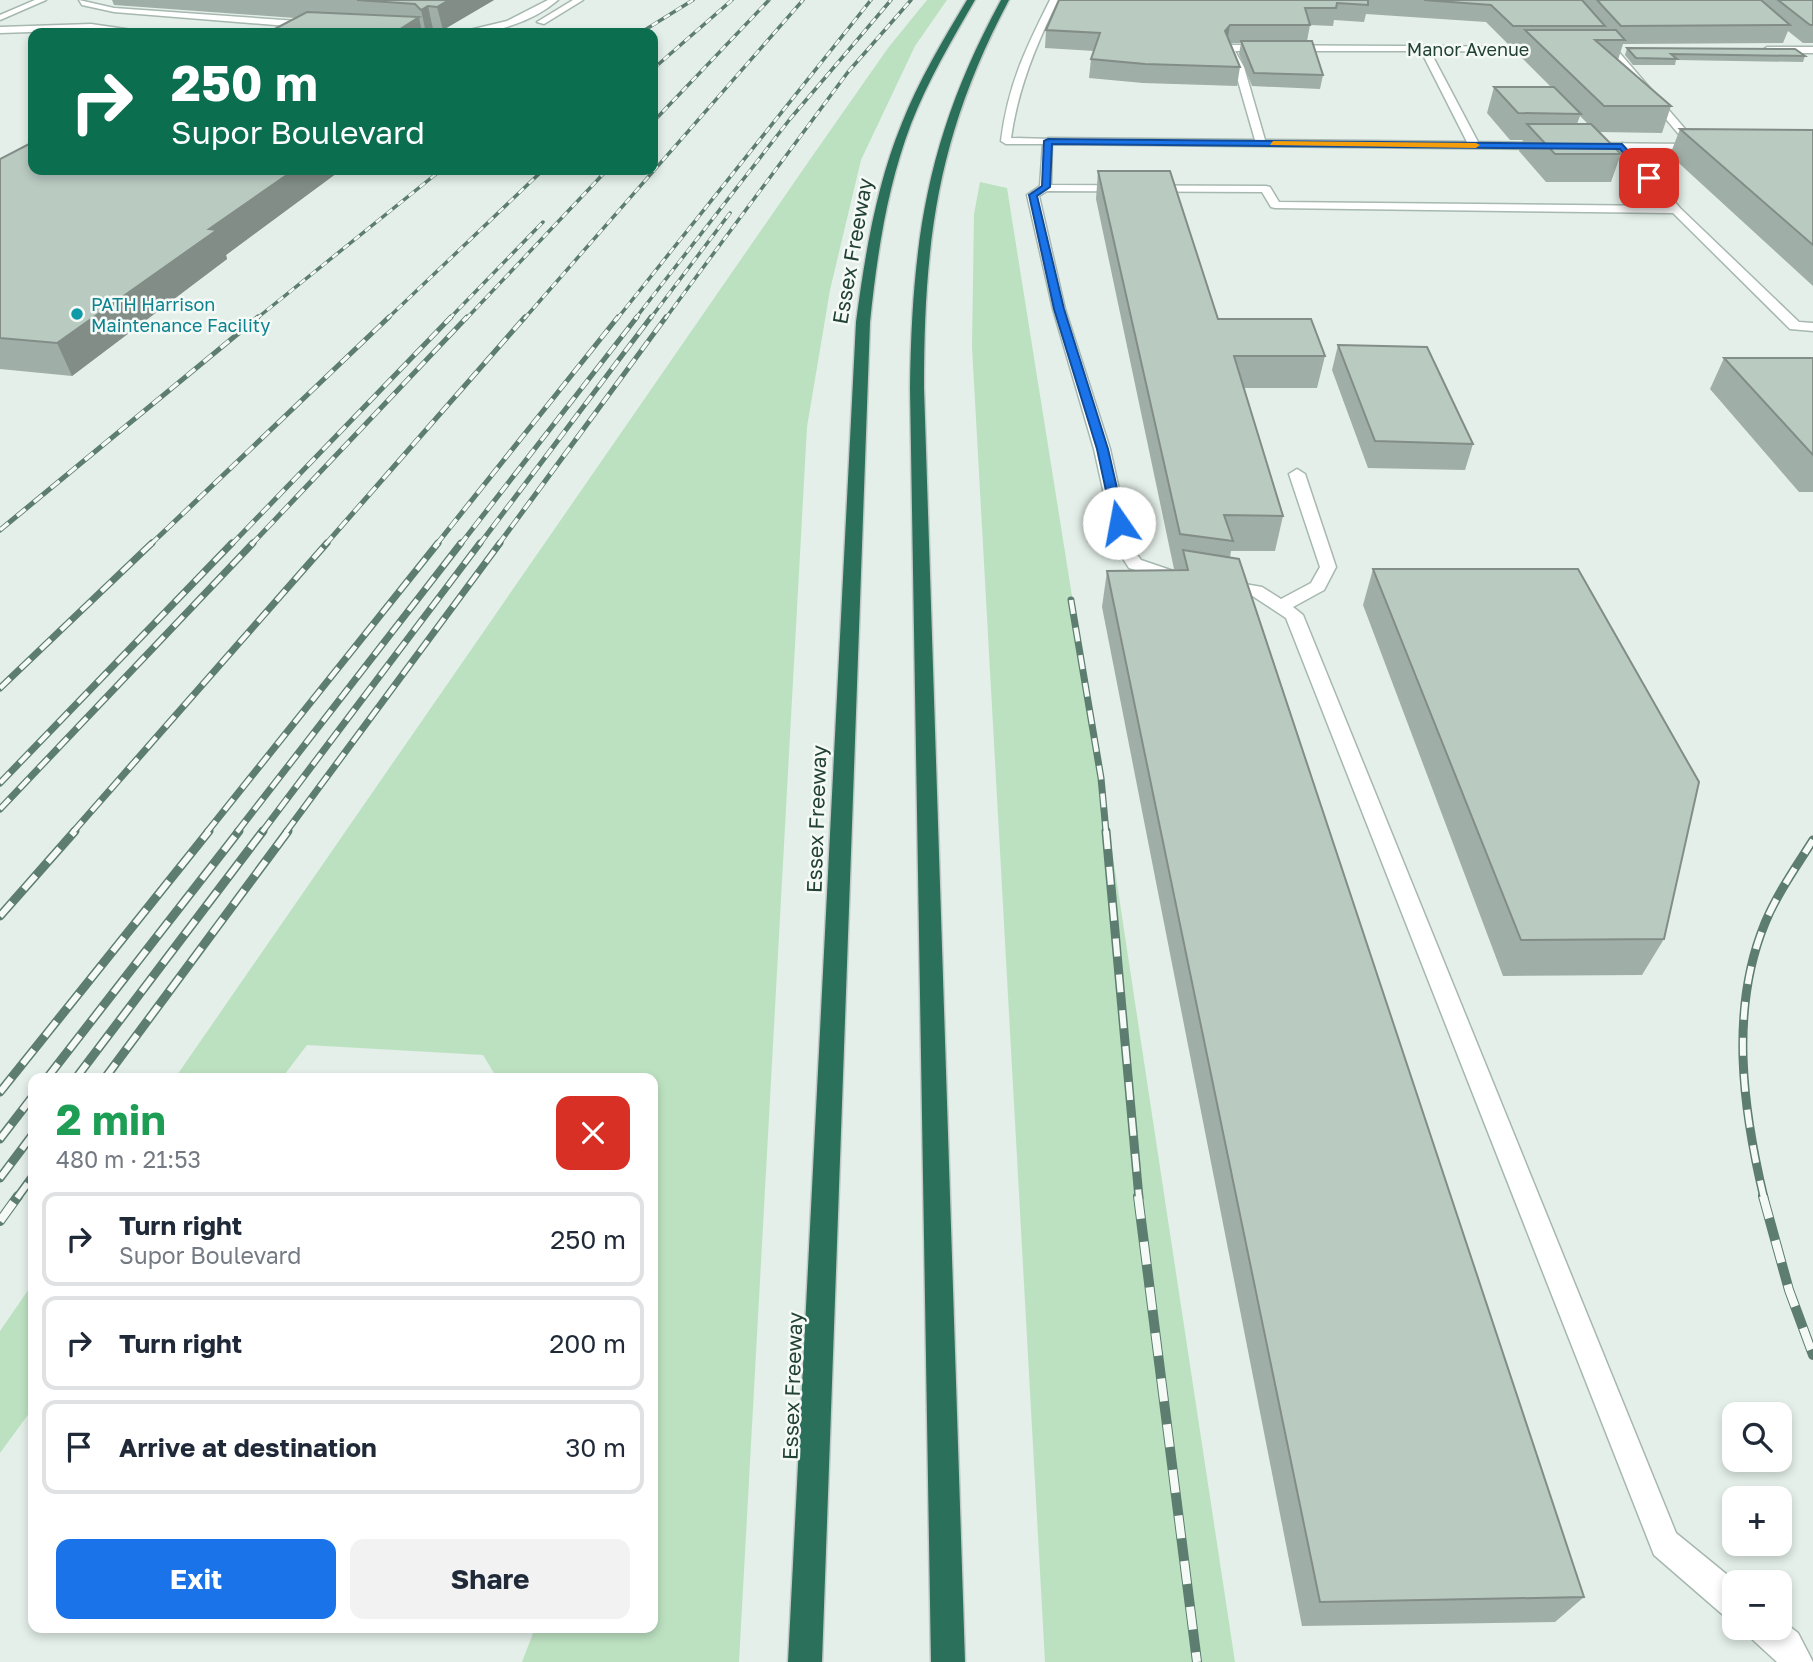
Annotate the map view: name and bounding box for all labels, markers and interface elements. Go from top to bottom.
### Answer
street label: Manor Avenue [1407,38,1529,60]
text: 250 m [171,53,318,112]
icon: right [56,56,147,147]
text: Supor Boulevard [171,113,425,151]
pin [1619,148,1679,208]
icon: arrive [1630,159,1668,197]
street label: Essex Freeway [826,176,878,326]
place label: PATH Harrison Maintenance Facility [91,293,270,336]
marker: PATH Harrison Maintenance Facility [69,306,85,322]
position arrow [1082,486,1156,560]
street label: Essex Freeway [800,744,832,893]
text: 2 min [56,1094,166,1144]
button: close [556,1096,630,1170]
text: 480 m · 21:53 [56,1145,201,1173]
text: Turn right [119,1210,242,1241]
icon: right [60,1220,98,1258]
text: 250 m [550,1224,626,1255]
text: Supor Boulevard [119,1241,302,1269]
street label: Essex Freeway [776,1311,808,1460]
icon: right [60,1324,98,1362]
text: Turn right [119,1328,242,1359]
text: 200 m [549,1328,626,1359]
map controls [1722,1402,1792,1640]
button: search [1722,1402,1792,1472]
icon: arrive [60,1428,98,1466]
text: Arrive at destination [119,1432,377,1463]
text: 30 m [565,1432,626,1463]
button: + [1722,1486,1792,1556]
button: Exit [56,1539,336,1619]
button: Share [350,1539,630,1619]
button: − [1722,1570,1792,1640]

